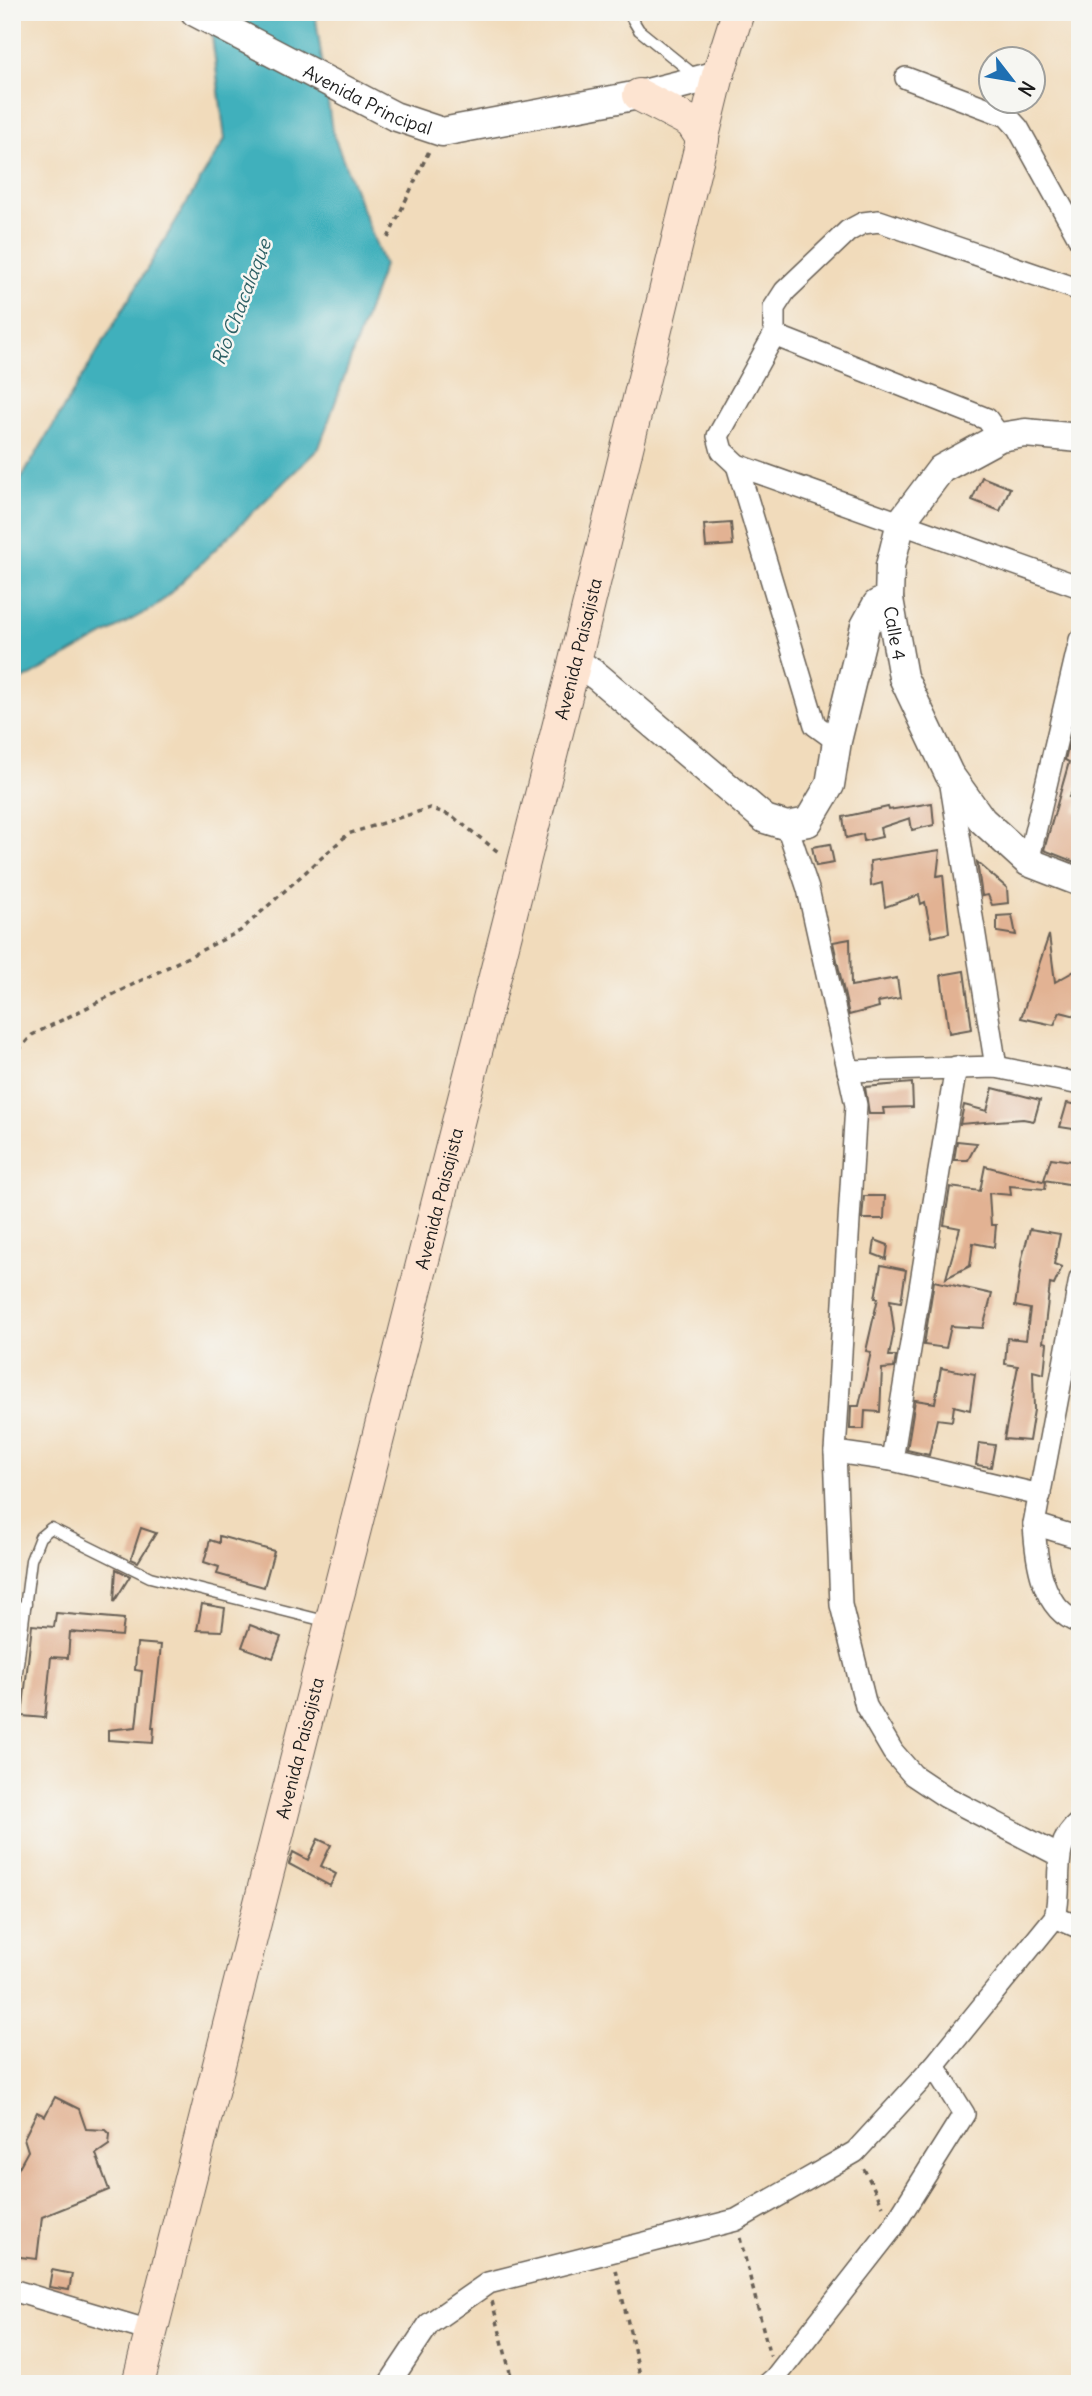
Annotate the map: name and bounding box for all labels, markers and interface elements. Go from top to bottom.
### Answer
north arrow [976,46,1046,116]
street label: Avenida Principal [300,59,435,139]
text: N [1013,77,1040,101]
water label: Río Chacalaque [206,234,277,368]
street label: Avenida Paisajista [549,576,606,722]
street label: Calle 4 [879,604,911,662]
street label: Avenida Paisajista [410,1125,468,1272]
street label: Avenida Paisajista [270,1675,328,1821]

